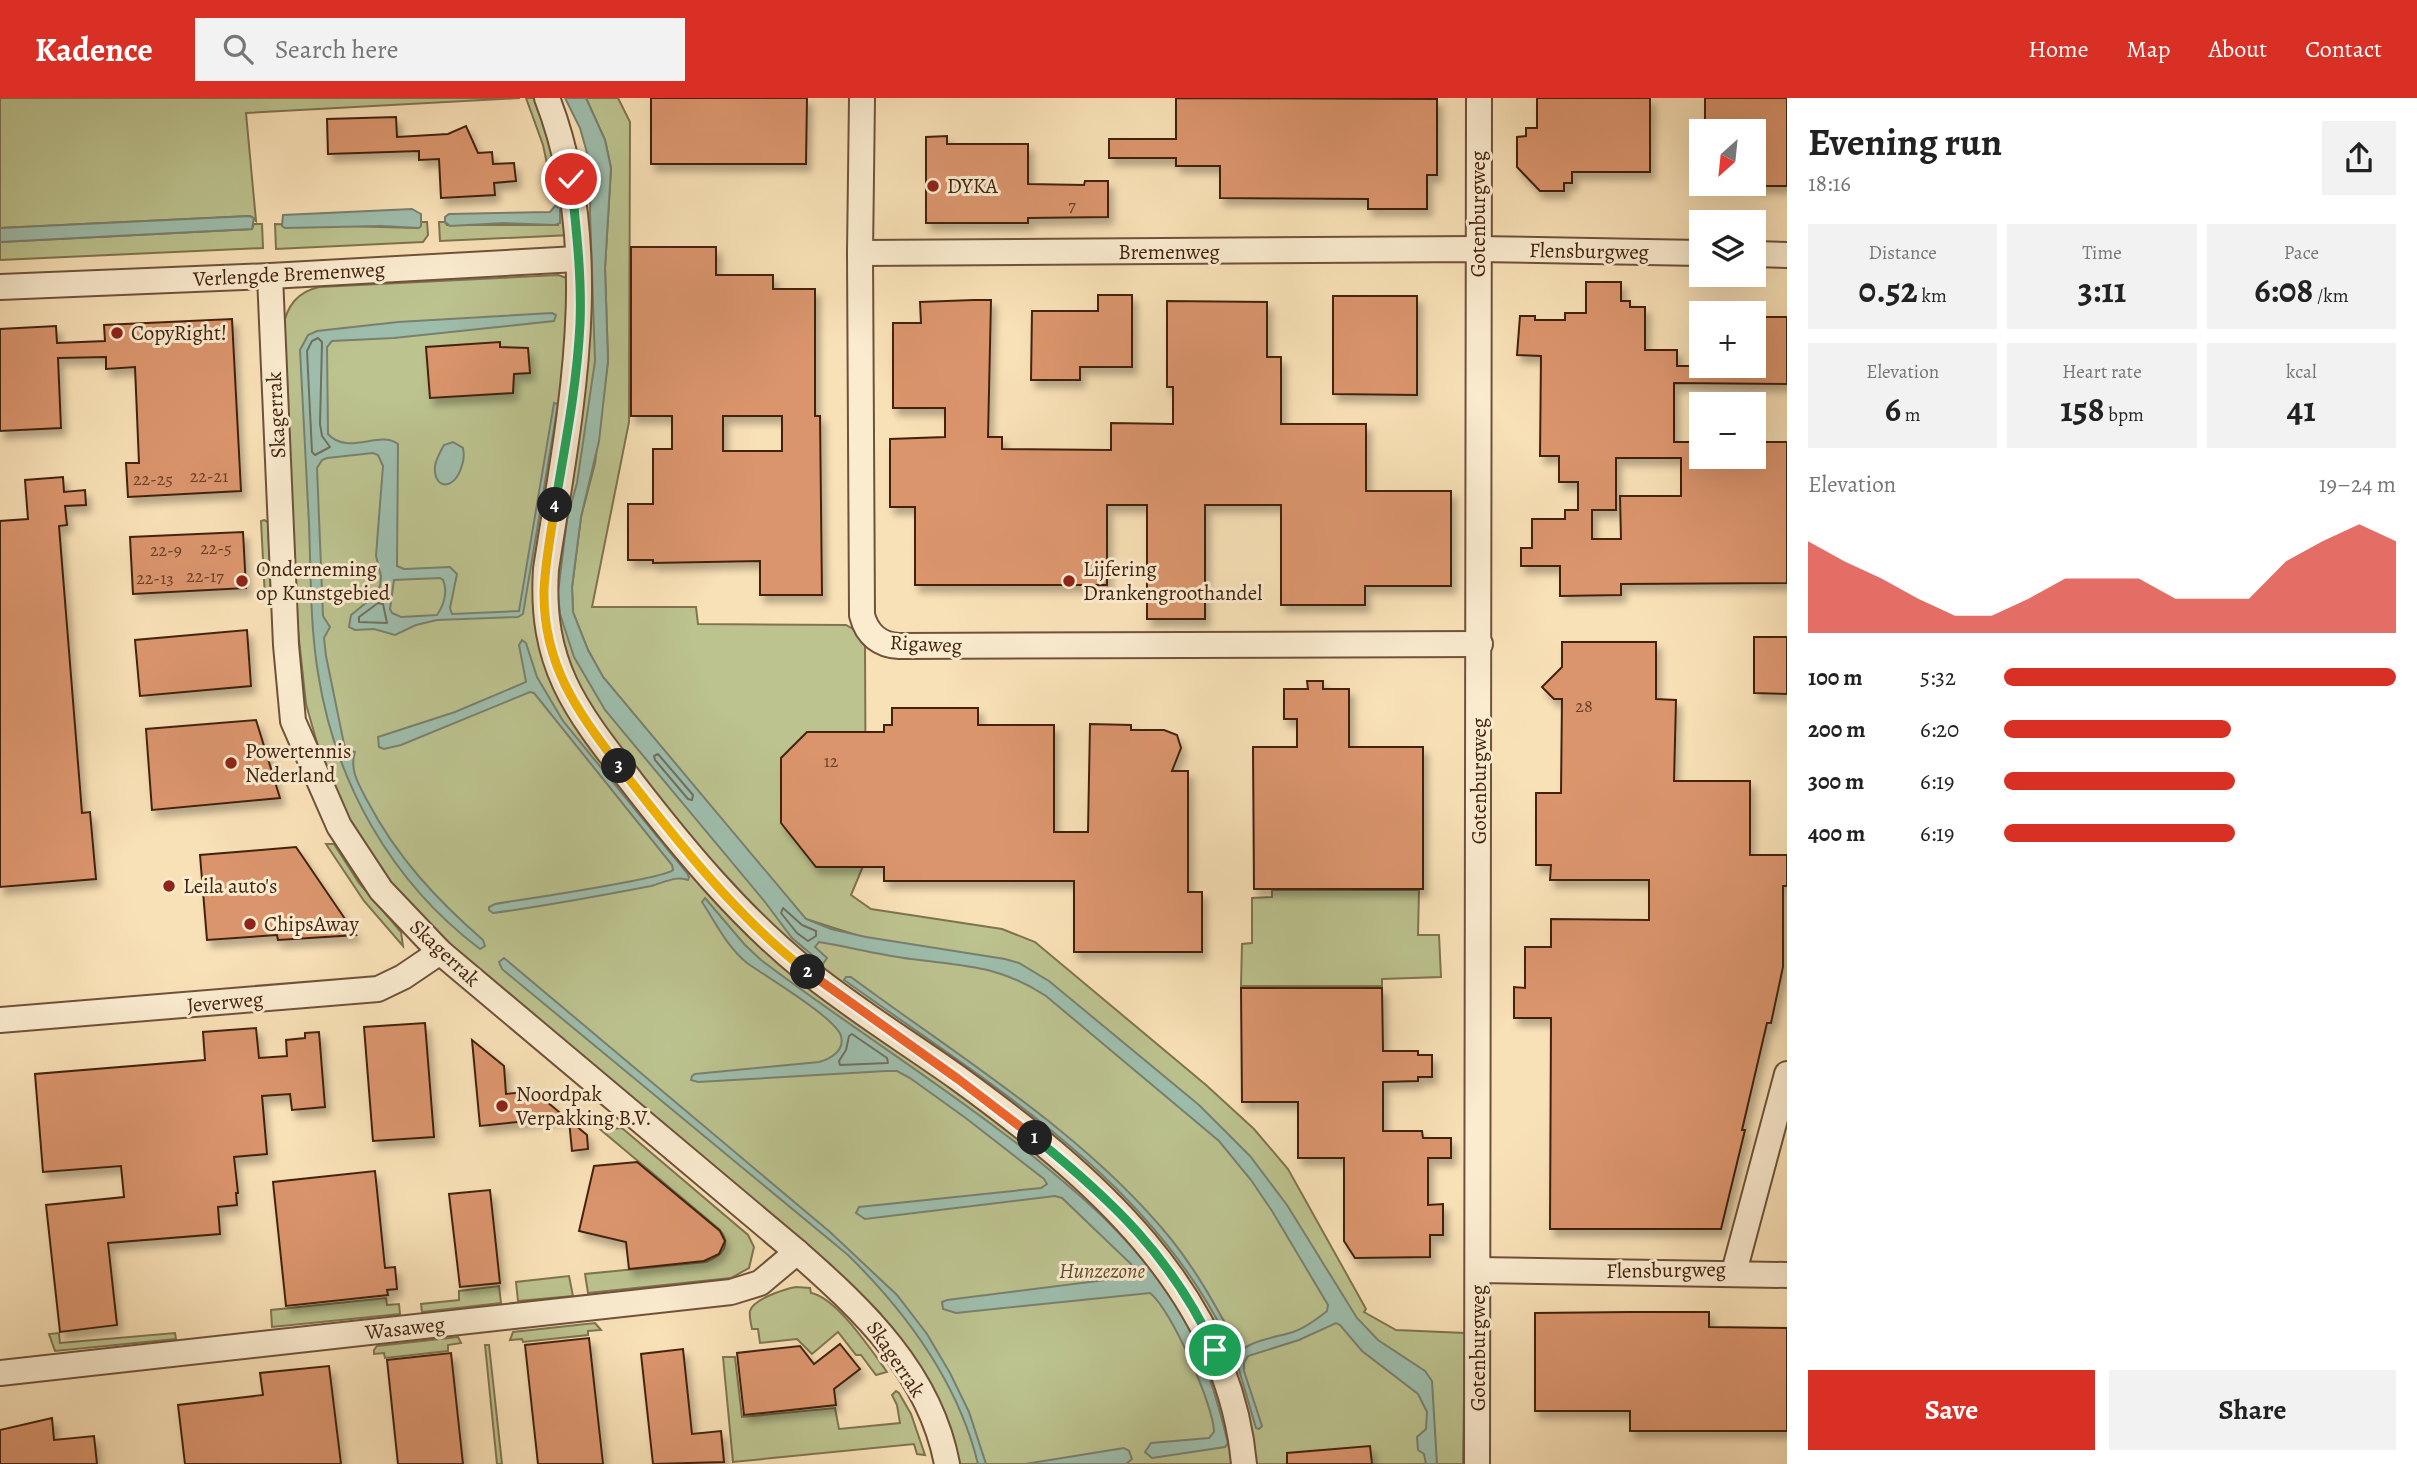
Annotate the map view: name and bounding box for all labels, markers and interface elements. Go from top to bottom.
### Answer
search box [195,18,685,81]
text: Kadence [35,27,153,72]
icon: search [219,30,257,68]
text: Search here [275,32,398,67]
text: Home [2028,33,2089,65]
text: Map [2127,33,2171,65]
text: About [2209,33,2267,65]
text: Contact [2305,33,2382,65]
text: Evening run [1808,116,2002,168]
north arrow [1689,119,1766,196]
map controls [1689,119,1766,469]
button: share [2322,121,2396,195]
pin [541,149,601,209]
street label: Gotenburgweg [1464,150,1492,277]
icon: check [552,160,590,198]
text: 18:16 [1808,168,1851,199]
place label: DYKA [947,172,998,200]
marker: DYKA [925,178,941,194]
house number: 7 [1068,193,1076,217]
button: layers [1689,210,1766,287]
street label: Flensburgweg [1529,236,1650,266]
street label: Bremenweg [1118,238,1220,266]
text: Distance [1869,240,1937,266]
text: Time [2082,240,2122,266]
text: Pace [2284,240,2319,266]
street label: Verlengde Bremenweg [191,255,386,293]
text: 0.52 [1859,266,1918,314]
text: 3:11 [2078,266,2126,314]
text: 6:08 [2254,266,2313,314]
text: km [1918,283,1947,309]
text: /km [2313,283,2349,309]
button: + [1689,301,1766,378]
place label: CopyRight! [131,319,227,347]
marker: CopyRight! [109,325,125,341]
text: Elevation [1866,359,1939,385]
text: Heart rate [2062,359,2142,385]
text: kcal [2286,359,2317,385]
street label: Skagerrak [260,370,292,459]
text: 6 [1885,385,1901,433]
text: 158 [2060,385,2105,433]
text: 41 [2287,385,2316,433]
button: − [1689,392,1766,469]
text: m [1901,402,1921,428]
text: bpm [2105,402,2144,428]
house number: 22-21 [190,464,228,488]
house number: 22-25 [133,467,173,491]
text: Elevation [1808,469,1896,500]
text: 19–24 m [2319,469,2396,500]
pin: 4 [538,488,572,522]
text: 4 [550,491,559,517]
house number: 22-5 [200,536,232,560]
house number: 22-9 [150,538,182,562]
place label: Onderneming op Kunstgebied [256,555,391,607]
place label: Lijfering Drankengroothandel [1083,555,1262,607]
house number: 22-17 [186,564,224,588]
house number: 22-13 [136,566,174,590]
marker: Onderneming op Kunstgebied [234,573,250,589]
marker: Lijfering Drankengroothandel [1061,573,1077,589]
street label: Rigaweg [889,628,963,660]
text: 100 m [1808,662,1863,693]
text: 5:32 [1920,662,1956,693]
house number: 28 [1575,694,1593,718]
text: 200 m [1808,714,1866,745]
text: 6:20 [1920,714,1959,745]
street label: Gotenburgweg [1465,717,1493,844]
place label: Powertennis Nederland [245,737,351,789]
pin: 3 [602,748,636,784]
house number: 12 [824,749,839,773]
text: 3 [614,752,623,778]
marker: Powertennis Nederland [223,755,239,771]
text: 300 m [1808,766,1864,797]
text: 6:19 [1920,766,1954,797]
text: 400 m [1808,818,1865,849]
text: 6:19 [1920,818,1954,849]
place label: Leila auto's [183,872,277,900]
marker: Leila auto's [161,878,177,894]
place label: ChipsAway [264,910,360,938]
street label: Skagerrak [404,913,487,993]
marker: ChipsAway [242,916,258,932]
pin: 2 [790,954,826,990]
text: 2 [803,958,812,984]
street label: Jeverweg [186,985,265,1019]
place label: Noordpak Verpakking B.V. [515,1080,652,1132]
marker: Noordpak Verpakking B.V. [494,1098,510,1114]
pin: 1 [1018,1121,1052,1156]
text: 1 [1031,1124,1038,1150]
street label: Flensburgweg [1606,1255,1727,1285]
park label: Hunzezone [1059,1257,1146,1285]
street label: Gotenburgweg [1464,1284,1492,1411]
street label: Wasaweg [363,1310,447,1346]
street label: Skagerrak [860,1315,932,1403]
pin [1185,1320,1245,1380]
icon: arrive [1196,1331,1234,1369]
button: Save [1808,1370,2095,1450]
button: Share [2109,1370,2396,1450]

